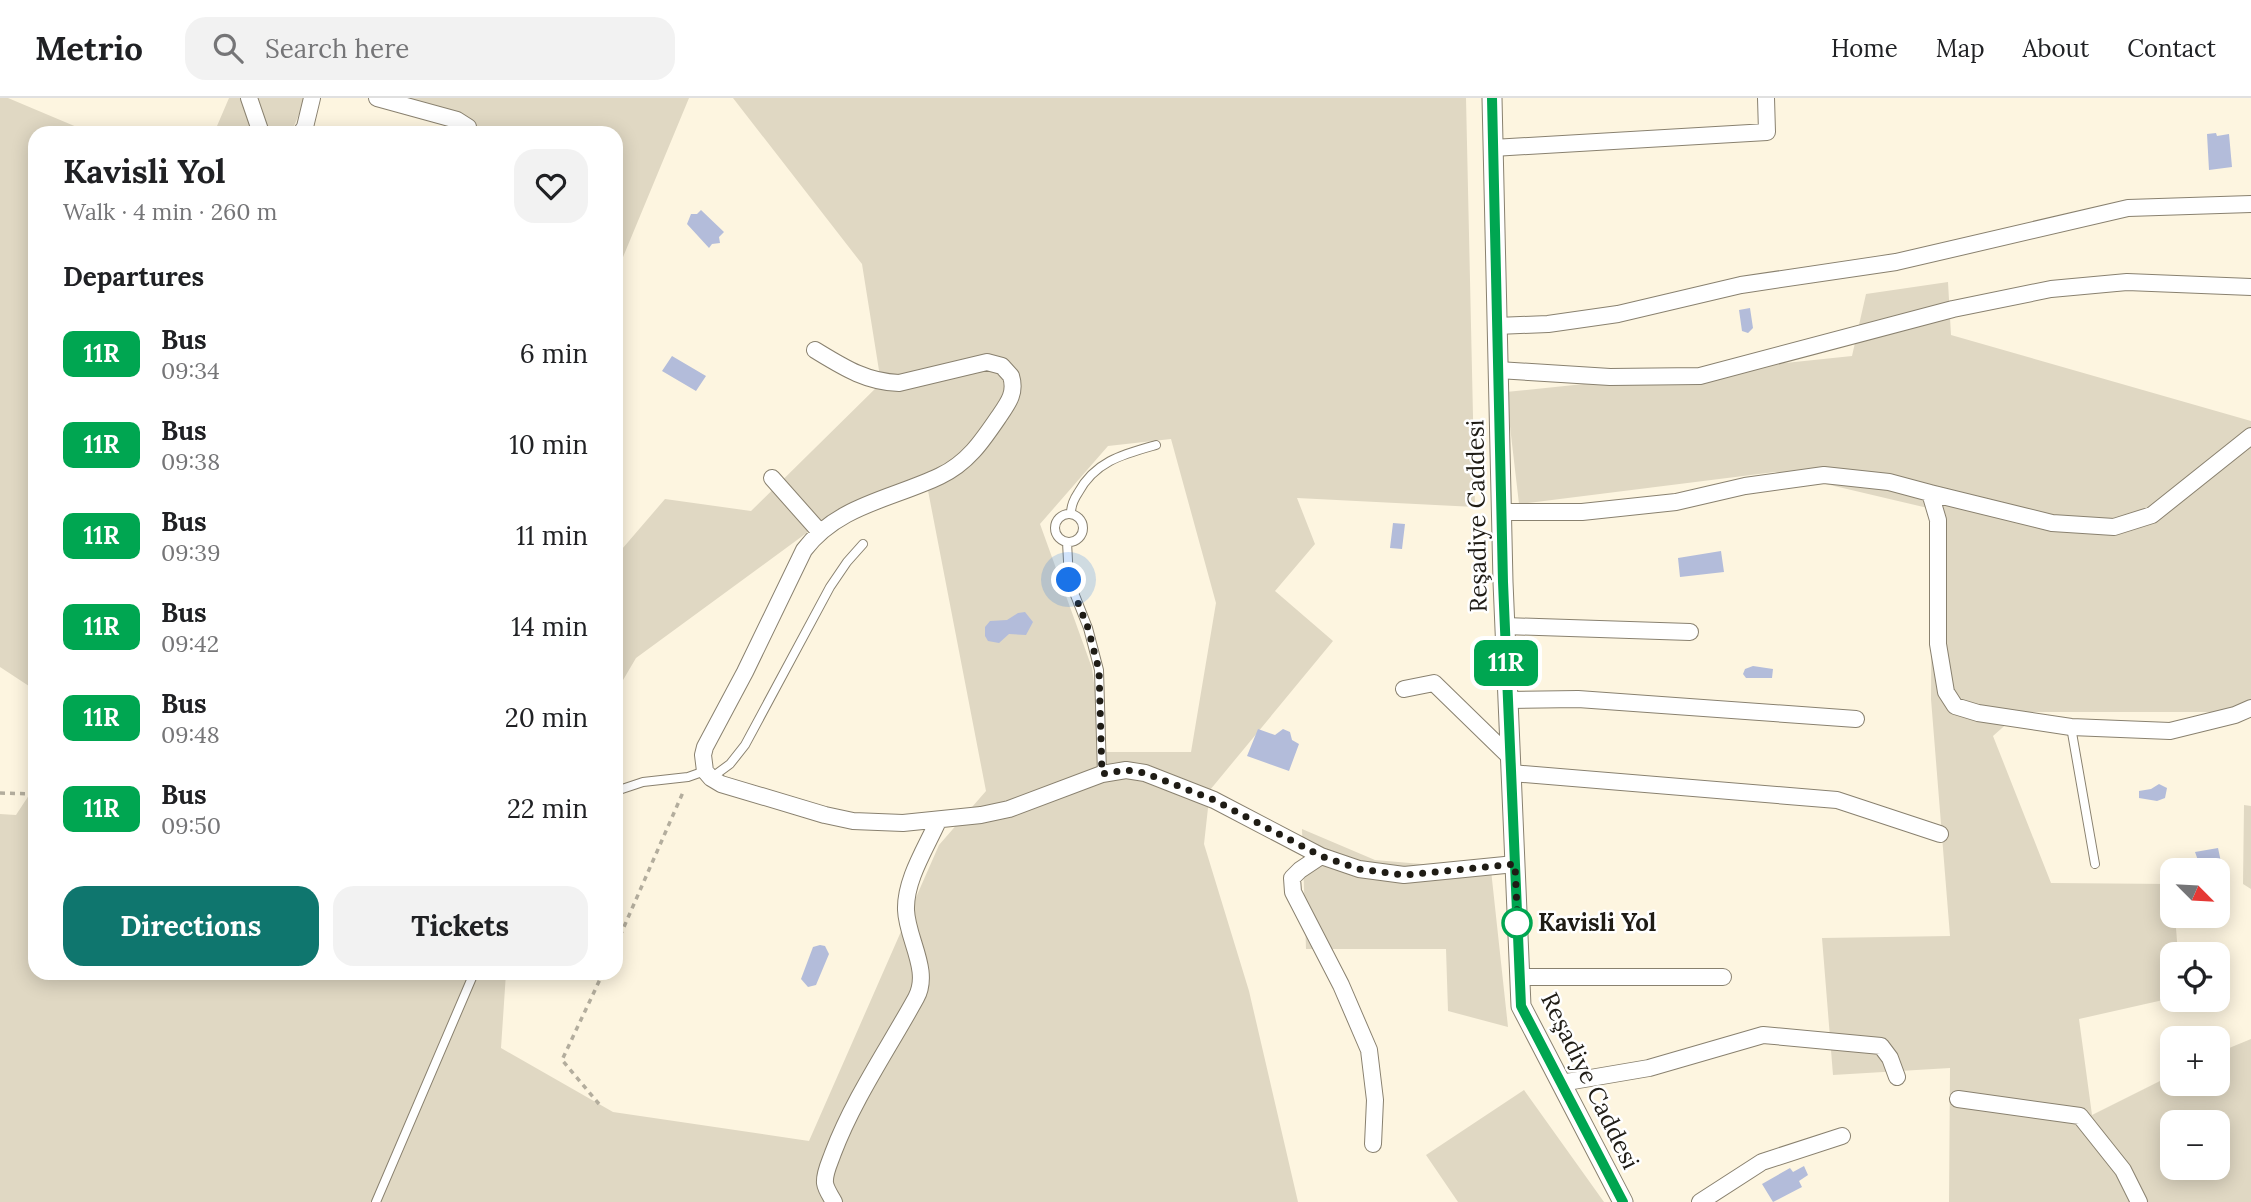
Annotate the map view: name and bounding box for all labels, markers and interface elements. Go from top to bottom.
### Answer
search box [185,17,675,80]
text: Metrio [35,27,143,69]
icon: search [209,29,247,67]
text: Search here [265,32,409,65]
text: Home [1831,33,1898,64]
text: Map [1936,33,1985,64]
text: About [2023,33,2089,64]
text: Contact [2127,33,2216,64]
button: heart [514,149,588,223]
text: Kavisli Yol [63,150,226,192]
text: Walk · 4 min · 260 m [63,197,277,226]
text: Departures [63,260,204,293]
text: Bus [161,323,207,356]
text: 6 min [520,337,588,370]
text: 11R [84,338,119,369]
text: 09:34 [161,356,220,385]
text: Bus [161,414,207,447]
street label: Reşadiye Caddesi [1459,419,1494,613]
text: 10 min [509,428,588,461]
text: 11R [84,429,119,460]
text: 09:38 [161,447,220,476]
text: Bus [161,505,207,538]
text: 11 min [516,519,588,552]
text: 11R [84,520,119,551]
text: 09:39 [161,538,220,567]
your location [1051,562,1086,597]
text: Bus [161,596,207,629]
text: 14 min [511,610,588,643]
text: 11R [84,611,119,642]
text: 09:42 [161,629,219,658]
line badge: 11R [1466,640,1546,686]
text: 11R [1488,647,1524,678]
text: Bus [161,687,207,720]
text: 20 min [505,701,588,734]
text: 11R [84,702,119,733]
text: 09:48 [161,720,220,749]
text: Bus [161,778,207,811]
text: 22 min [507,792,588,825]
text: 11R [84,793,119,824]
text: 09:50 [161,811,221,840]
north arrow [2160,858,2230,928]
map controls [2160,858,2230,1180]
button: Directions [63,886,319,966]
button: Tickets [333,886,588,966]
place label: Kavisli Yol [1538,907,1656,938]
marker: Kavisli Yol [1502,908,1532,938]
button: locate [2160,942,2230,1012]
street label: Reşadiye Caddesi [1534,987,1647,1174]
button: + [2160,1026,2230,1096]
button: − [2160,1110,2230,1180]

